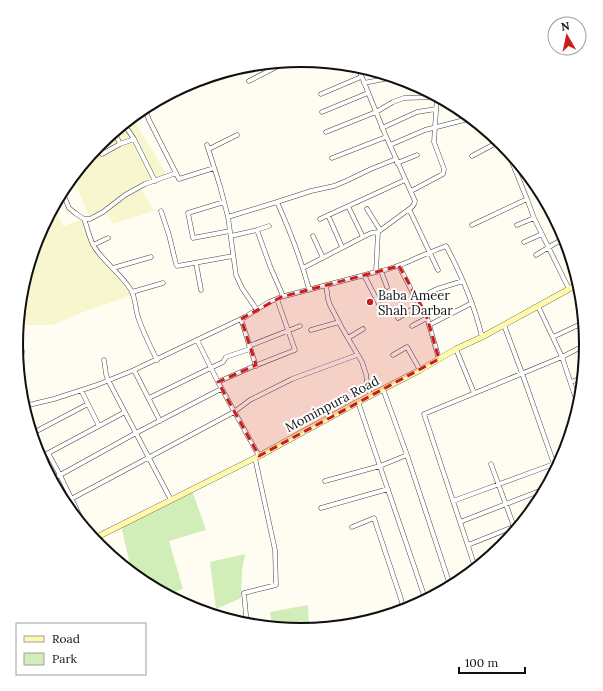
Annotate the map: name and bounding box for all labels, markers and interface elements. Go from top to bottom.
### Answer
north arrow [547,16,587,56]
text: N [560,18,571,34]
place label: Baba Ameer Shah Darbar [378,287,453,319]
marker: Baba Ameer Shah Darbar [365,297,375,307]
street label: Mominpura Road [282,372,382,436]
legend [16,623,146,675]
text: Road [52,631,80,646]
scale bar [459,649,525,675]
text: Park [52,651,78,666]
text: 100 m [465,655,498,670]

